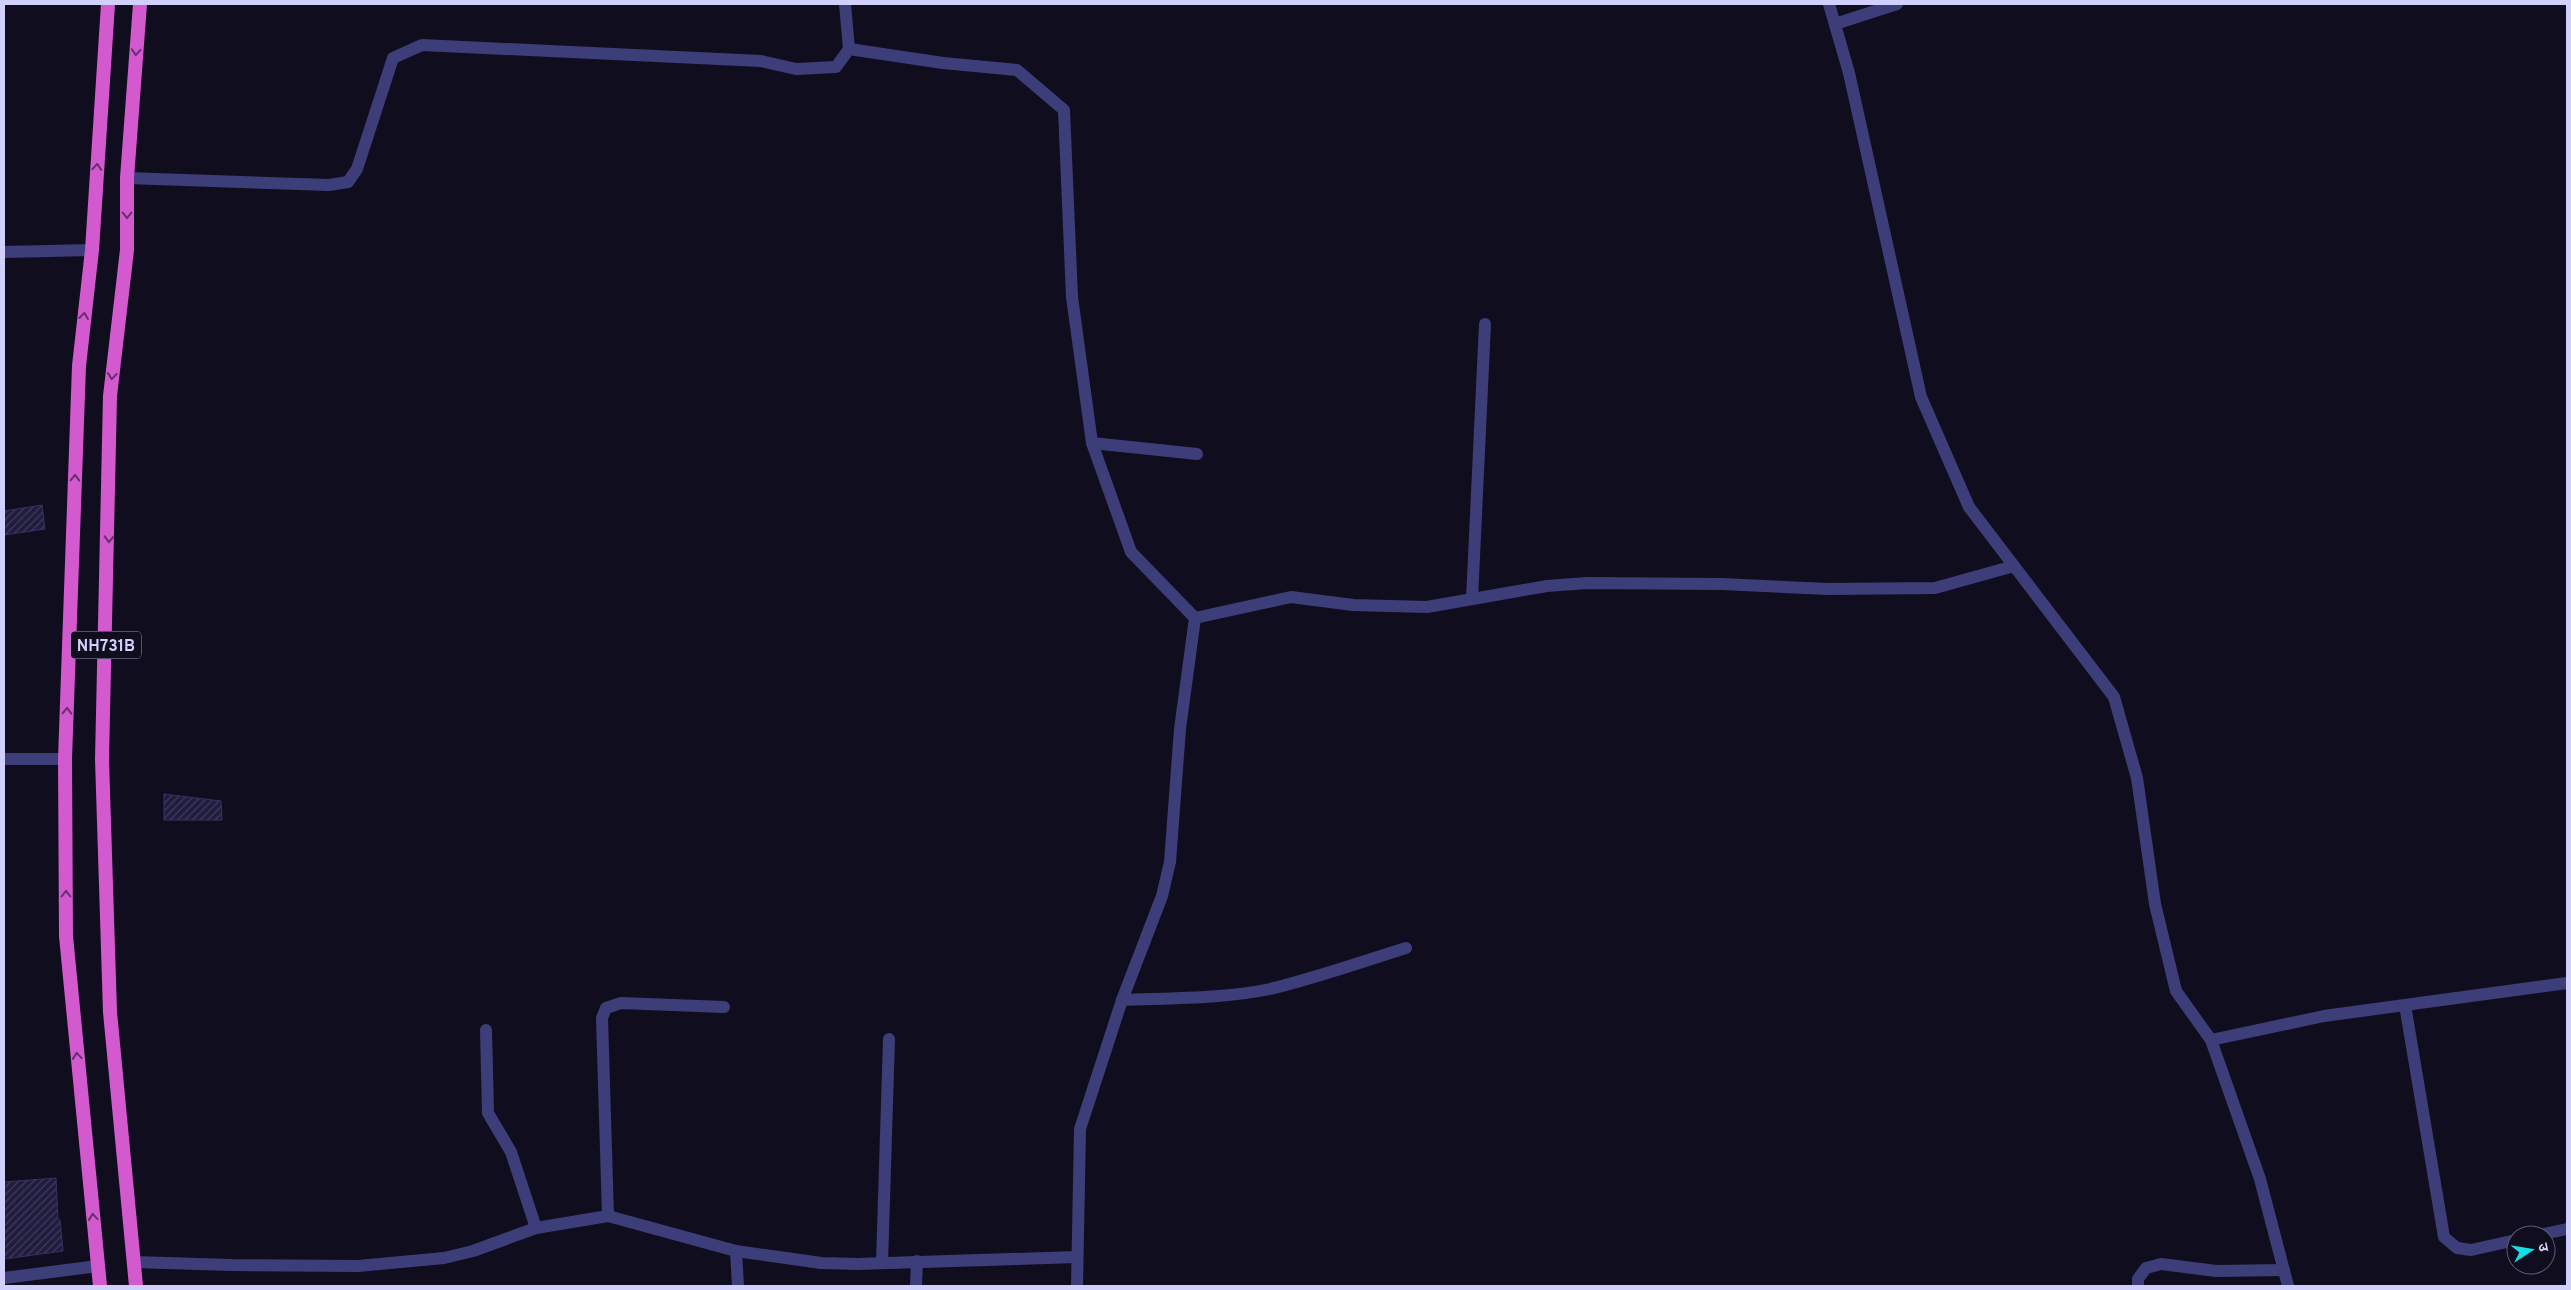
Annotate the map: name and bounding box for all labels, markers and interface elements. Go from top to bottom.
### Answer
one-way arrow [131,49,142,57]
one-way arrow [92,162,103,170]
one-way arrow [122,211,132,219]
one-way arrow [78,312,89,320]
one-way arrow [107,373,118,381]
one-way arrow [70,474,80,482]
one-way arrow [104,535,114,543]
road number: NH731B [71,632,141,658]
one-way arrow [62,706,72,714]
one-way arrow [61,889,71,897]
one-way arrow [72,1051,83,1059]
one-way arrow [88,1213,99,1221]
north arrow [2506,1225,2556,1275]
text: उ [2533,1242,2552,1254]

